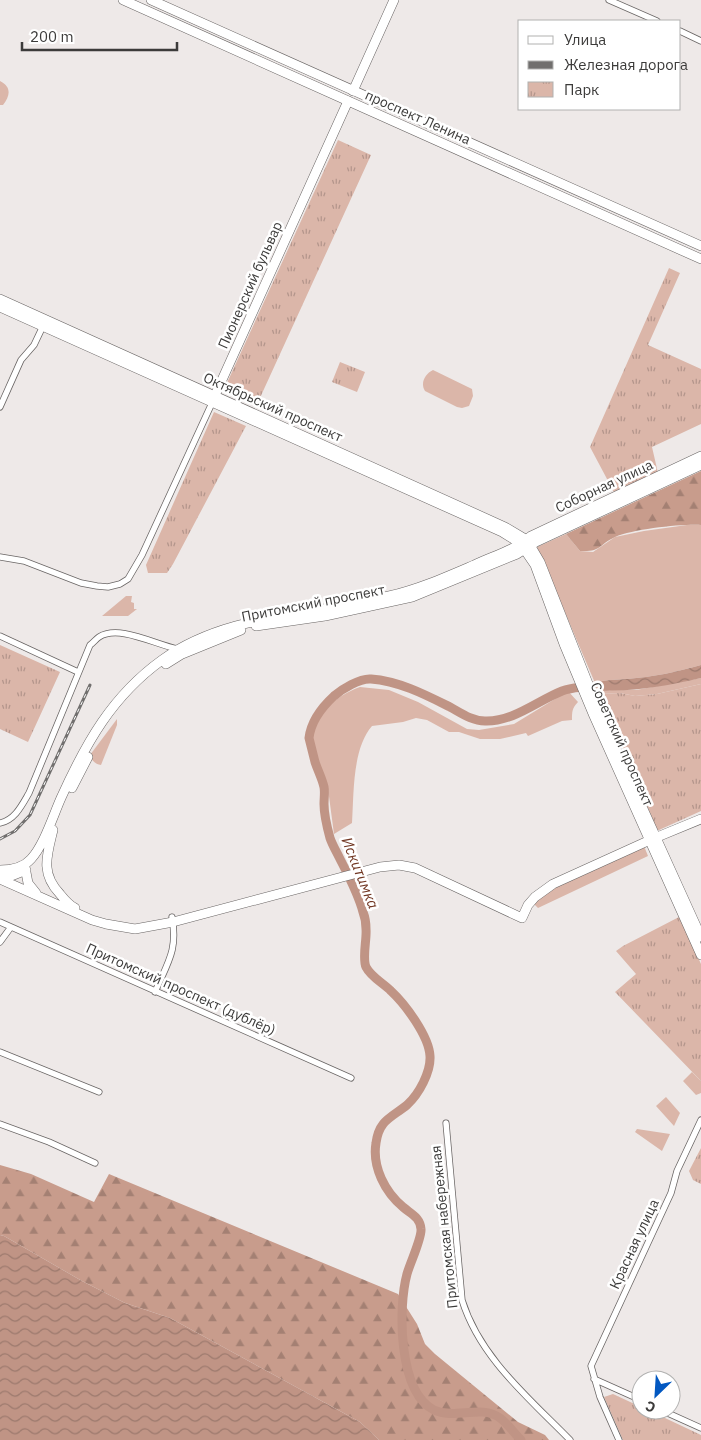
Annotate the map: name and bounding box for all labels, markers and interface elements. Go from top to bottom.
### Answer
scale bar [22,20,178,52]
legend [518,20,681,110]
text: 200 m [30,27,74,46]
text: Улица [564,30,606,49]
text: Железная дорога [564,55,688,74]
text: Парк [564,80,599,99]
street label: проспект Ленина [362,86,474,149]
street label: Пионерский бульвар [214,219,286,351]
street label: Октябрьский проспект [201,368,346,446]
street label: Соборная улица [552,455,656,517]
street label: Притомский проспект [240,580,387,626]
street label: Советский проспект [587,679,658,809]
water label: Искитимка [337,834,384,912]
street label: Притомский проспект (дублёр) [83,939,279,1039]
street label: Притомская набережная [426,1145,462,1309]
street label: Красная улица [605,1196,663,1292]
north arrow [631,1370,681,1420]
text: С [643,1397,658,1417]

